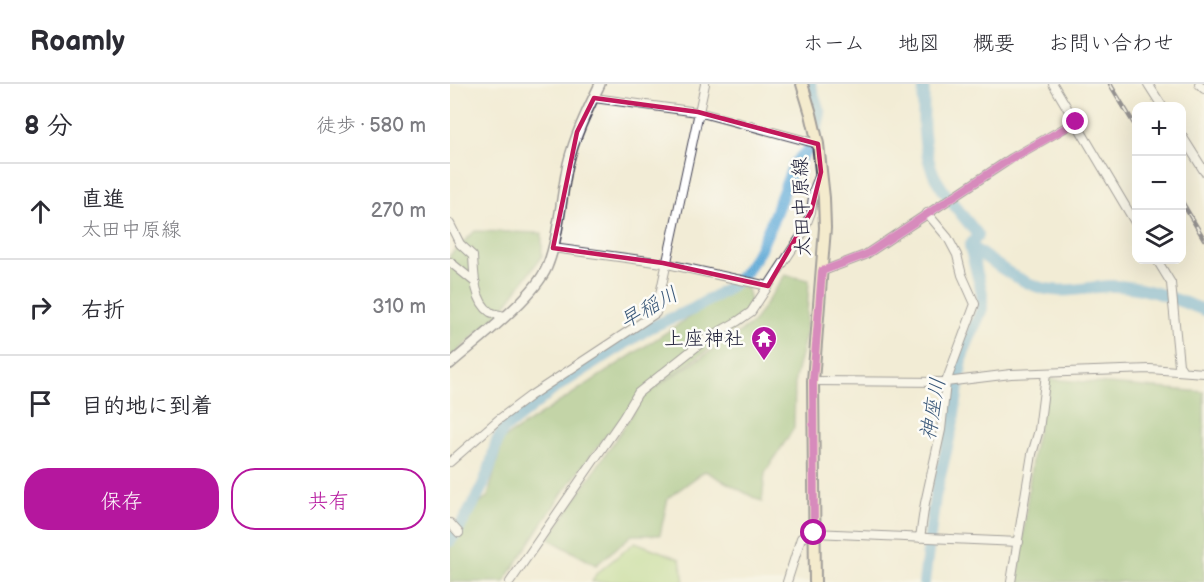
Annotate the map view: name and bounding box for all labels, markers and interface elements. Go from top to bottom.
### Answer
text: Roamly [30,25,125,58]
text: ホーム [803,31,865,56]
text: 地図 [898,31,940,56]
text: 概要 [973,31,1015,56]
text: お問い合わせ [1048,31,1174,56]
map controls [1132,102,1186,264]
button: + [1132,102,1186,156]
route end [1062,108,1088,134]
text: 8 分 [24,111,73,142]
text: 徒歩 · 580 m [316,114,426,138]
button: − [1132,156,1186,210]
street label: 太田中原線 [788,157,816,257]
text: 直進 [81,186,125,213]
icon: ahead [24,195,57,228]
text: 270 m [371,199,426,223]
button: layers [1132,210,1186,264]
text: 太田中原線 [81,218,181,242]
water label: 早稲川 [615,282,683,334]
icon: right [24,291,57,324]
text: 310 m [372,295,426,319]
text: 右折 [81,297,125,324]
temple icon: 上座神社 [749,324,779,362]
place label: 上座神社 [664,327,744,351]
water label: 神座川 [915,376,951,442]
icon: arrive [24,387,57,420]
text: 目的地に到着 [81,393,213,420]
button: 保存 [24,468,219,530]
button: 共有 [231,468,426,530]
route start [800,519,826,545]

